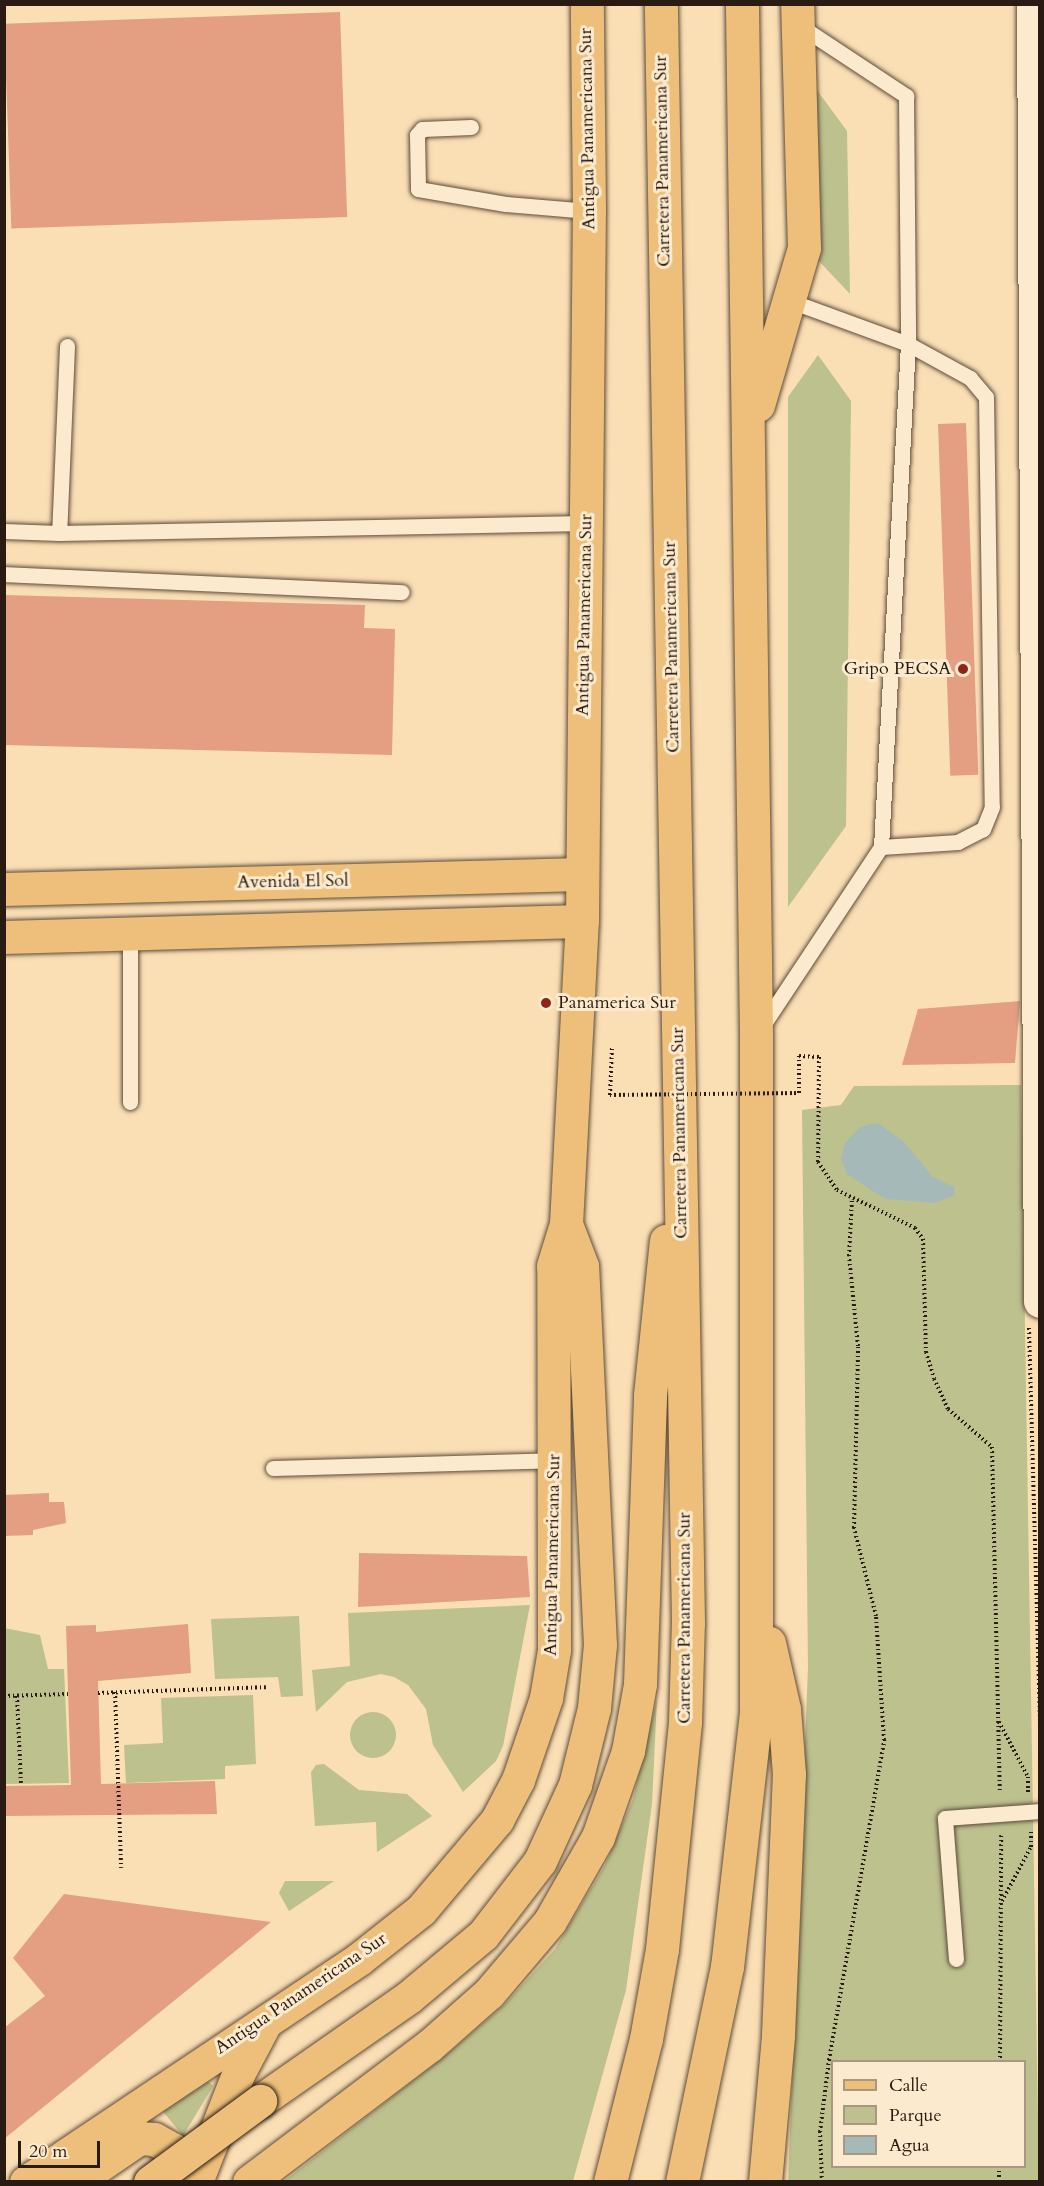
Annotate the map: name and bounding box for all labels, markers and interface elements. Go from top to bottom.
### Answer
street label: Antigua Panamericana Sur [575,28,601,230]
street label: Carretera Panamericana Sur [650,55,676,267]
street label: Antigua Panamericana Sur [572,514,598,716]
street label: Carretera Panamericana Sur [659,541,685,753]
place label: Gripo PECSA [844,658,951,680]
marker: Gripo PECSA [956,662,970,676]
street label: Avenida El Sol [237,870,349,894]
place label: Panamerica Sur [558,992,676,1014]
marker: Panamerica Sur [539,996,553,1010]
street label: Carretera Panamericana Sur [667,1027,693,1239]
street label: Antigua Panamericana Sur [540,1454,566,1656]
street label: Carretera Panamericana Sur [674,1512,696,1724]
street label: Antigua Panamericana Sur [211,1929,391,2059]
legend [831,2060,1026,2168]
text: Calle [889,2073,928,2098]
text: Parque [889,2103,942,2128]
scale bar [21,2129,104,2167]
text: Agua [889,2133,930,2158]
text: 20 m [29,2139,68,2164]

